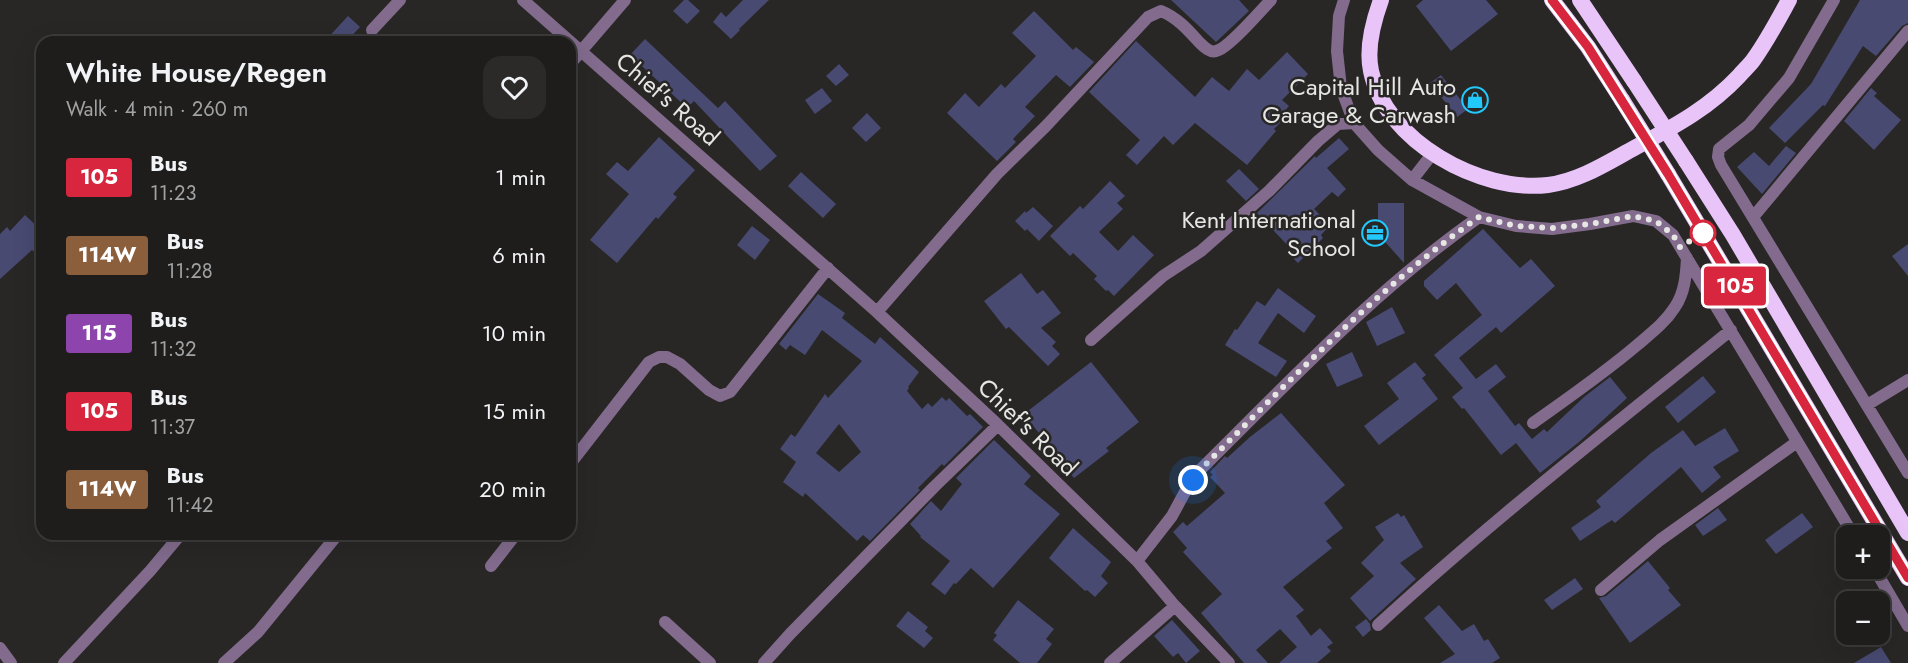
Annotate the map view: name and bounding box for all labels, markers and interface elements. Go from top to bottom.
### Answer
street label: Chief's Road [608,44,728,154]
text: White House/Regen [66,52,327,93]
button: heart [483,56,546,119]
place label: Capital Hill Auto Garage & Carwash [1262,69,1456,132]
shop icon: Capital Hill Auto Garage & Carwash [1460,85,1490,115]
text: Walk · 4 min · 260 m [66,95,248,124]
text: Bus [150,147,187,179]
text: 1 min [495,161,546,193]
text: 105 [80,162,118,192]
text: 11:23 [150,179,196,208]
place label: Kent International School [1181,202,1356,265]
office icon: Kent International School [1360,218,1390,248]
unlabelled marker [1690,220,1716,246]
text: Bus [166,225,204,257]
text: 6 min [492,239,546,271]
text: 114W [78,240,136,270]
text: 11:28 [166,257,213,286]
line badge: 105 [1700,266,1770,306]
text: 105 [1716,271,1754,301]
text: Bus [150,303,187,335]
text: 10 min [482,317,546,349]
text: 115 [82,318,116,348]
text: 11:32 [150,335,196,364]
street label: Chief's Road [970,370,1086,484]
text: Bus [150,381,187,413]
text: 15 min [483,395,546,427]
text: 105 [80,396,118,426]
text: 11:37 [150,413,195,442]
text: Bus [166,459,204,491]
your location [1178,465,1208,495]
text: 20 min [479,473,546,505]
text: 114W [78,474,136,504]
text: 11:42 [166,491,213,520]
map controls [1836,525,1890,645]
button: + [1836,525,1890,579]
button: − [1836,591,1890,645]

